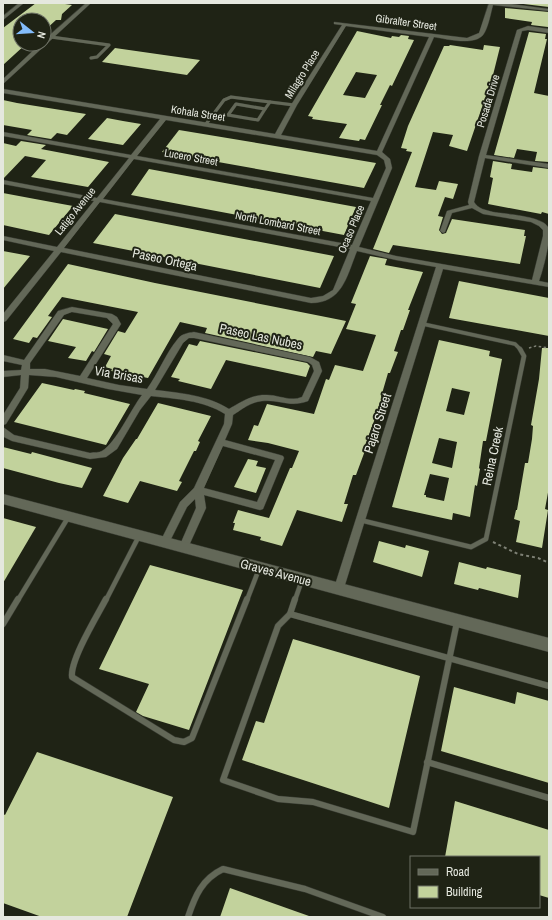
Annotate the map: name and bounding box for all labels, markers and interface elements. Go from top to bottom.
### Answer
street label: Gibralter Street [374,11,438,33]
north arrow [12,12,52,52]
text: N [34,30,49,40]
street label: Milagro Place [281,47,323,101]
street label: Posada Drive [473,73,503,129]
street label: Kohala Street [170,102,227,124]
street label: Lucero Street [163,145,219,169]
street label: Latigo Avenue [51,184,99,238]
street label: Ocaso Place [335,203,367,255]
street label: North Lombard Street [234,208,322,238]
street label: Paseo Ortega [131,244,199,275]
street label: Paseo Las Nubes [218,319,304,354]
street label: Via Brisas [93,362,145,387]
street label: Pajaro Street [360,391,395,455]
street label: Reina Creek [478,424,507,487]
street label: Graves Avenue [239,555,313,590]
legend [410,856,540,908]
text: Road [446,864,470,880]
text: Building [446,884,483,900]

